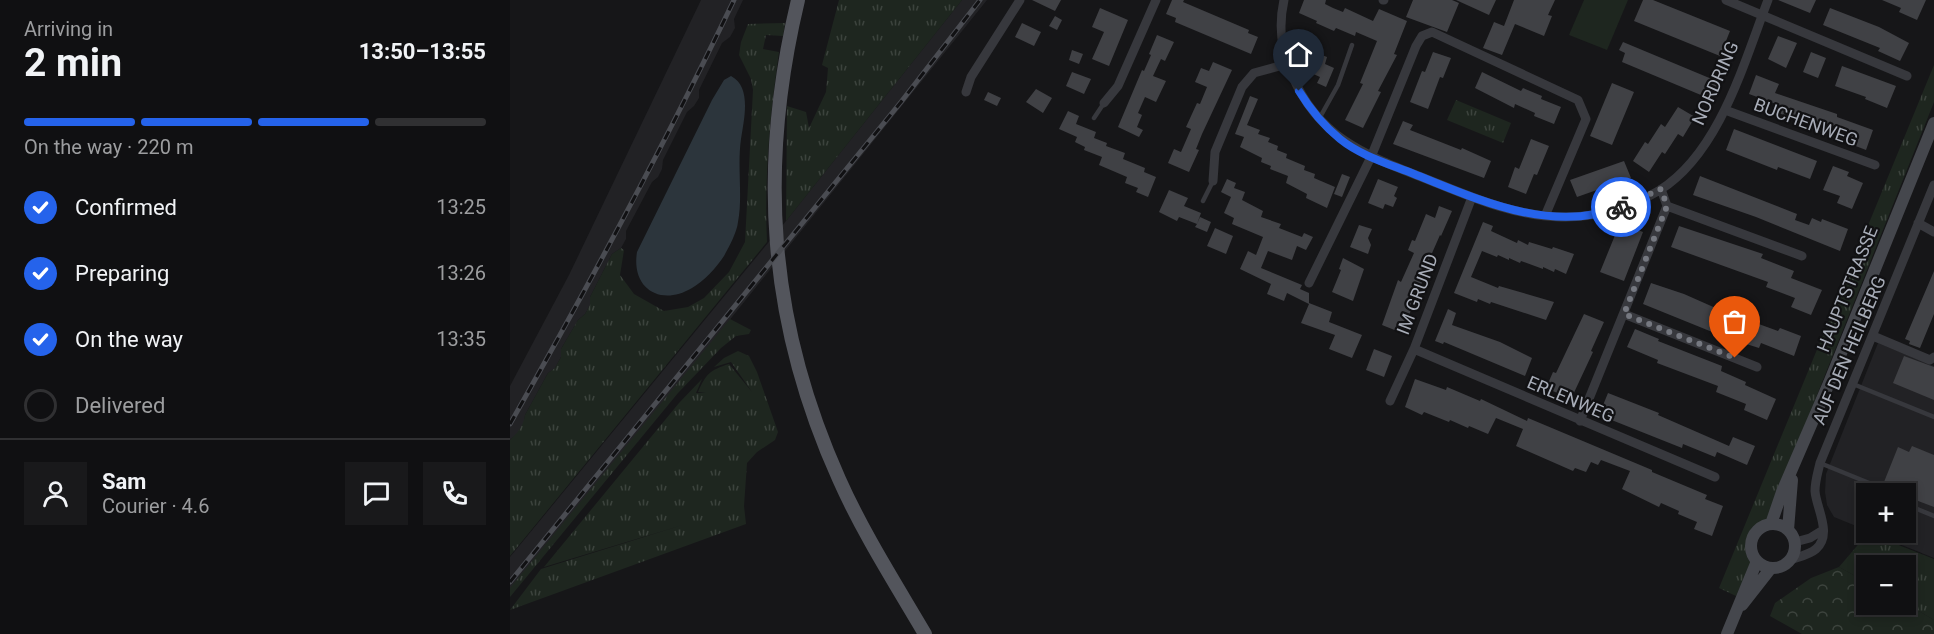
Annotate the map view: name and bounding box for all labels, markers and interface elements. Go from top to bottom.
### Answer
text: Arriving in [24,17,113,41]
pin [1273,29,1324,91]
icon: home [1282,38,1315,71]
street label: NORDRING [1687,38,1743,128]
text: 13:50–13:55 [359,39,486,64]
text: 2 min [24,40,122,86]
street label: BUCHENWEG [1751,93,1861,151]
text: On the way · 220 m [24,135,193,159]
courier [1591,177,1651,237]
icon: check [24,191,57,224]
icon: bike [1605,191,1638,224]
text: Confirmed [75,195,177,220]
text: 13:25 [436,195,486,219]
street label: HAUPTSTRASSE [1812,223,1882,355]
street label: IM GRUND [1392,251,1442,337]
icon: check [24,257,57,290]
text: Preparing [75,261,169,286]
text: 13:26 [436,261,486,285]
street label: AUF DEN HEILBERG [1808,272,1890,428]
pin [1709,296,1760,358]
icon: bag [1718,305,1751,338]
icon: check [24,323,57,356]
text: On the way [75,327,183,352]
text: 13:35 [436,327,486,351]
street label: ERLENWEG [1524,371,1618,427]
text: Delivered [75,393,165,418]
button: person [24,462,87,525]
button: chat [345,462,408,525]
button: phone [423,462,486,525]
text: Sam [102,469,146,494]
map controls [1856,483,1916,615]
button: + [1856,483,1916,543]
text: Courier · 4.6 [102,494,209,518]
button: − [1856,555,1916,615]

